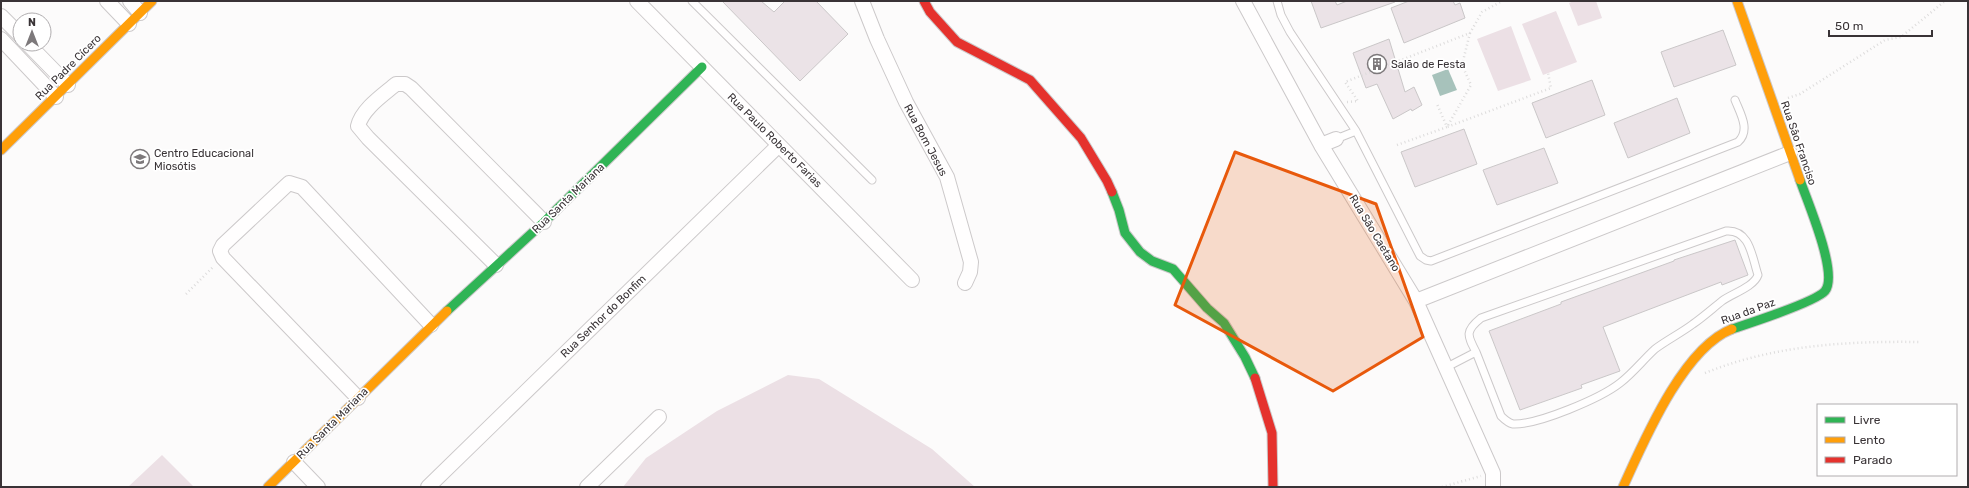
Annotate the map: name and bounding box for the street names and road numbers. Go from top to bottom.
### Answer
street label: Rua Padre Cícero [33,32,104,103]
street label: Rua Paulo Roberto Farias [725,90,825,191]
street label: Rua São Franciso [1778,99,1819,187]
street label: Rua Bom Jesus [901,102,950,179]
street label: Rua Santa Mariana [529,160,607,236]
street label: Rua São Caetano [1346,192,1403,274]
street label: Rua Senhor do Bonfim [558,272,649,360]
street label: Rua da Paz [1719,296,1777,327]
street label: Rua Santa Mariana [294,385,371,462]

